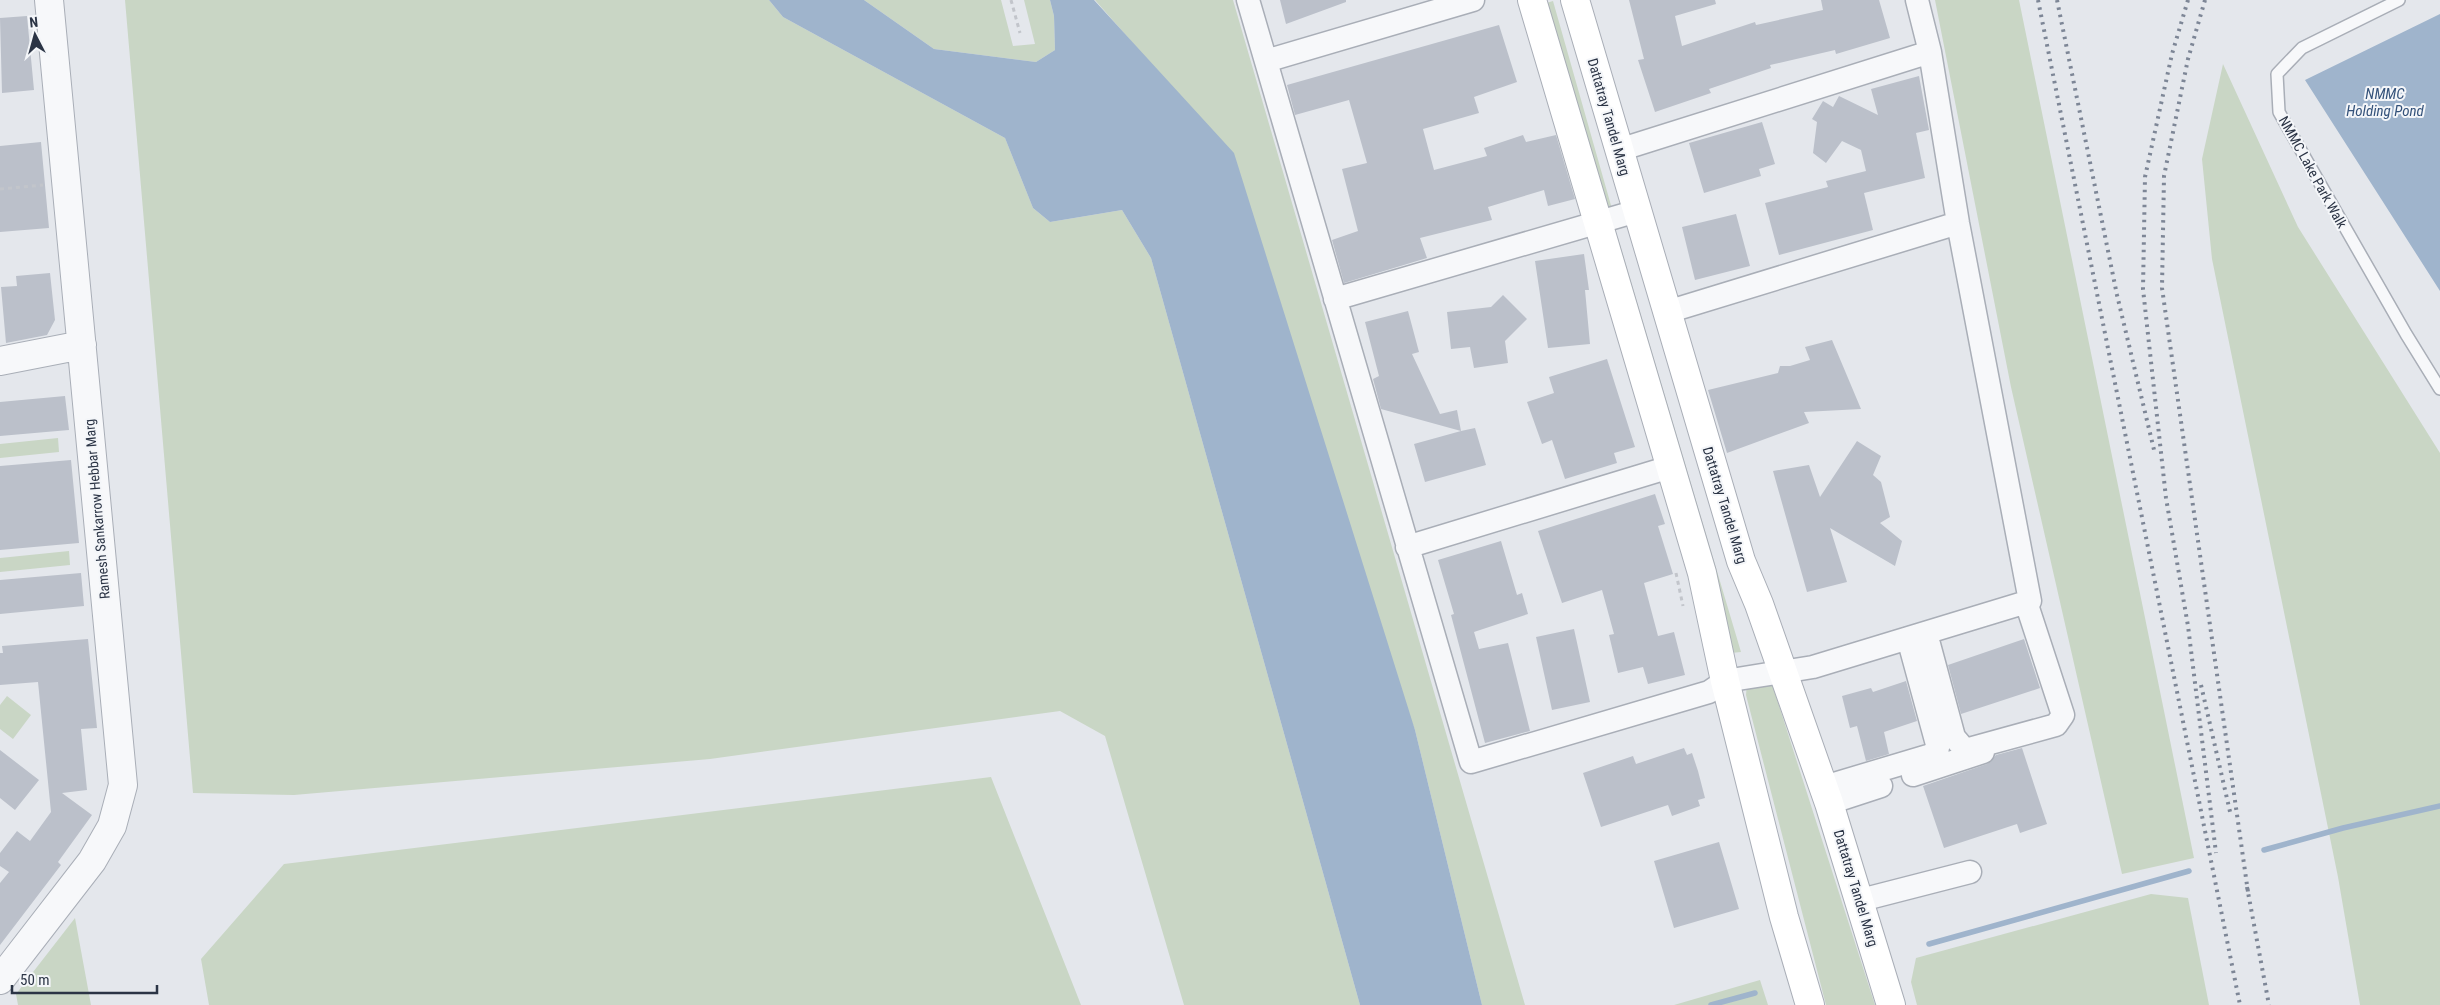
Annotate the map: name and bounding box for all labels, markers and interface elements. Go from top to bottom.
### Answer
north arrow [10,10,60,60]
text: N [29,14,39,30]
street label: Dattatray Tandel Marg [1585,56,1633,178]
water label: NMMC Holding Pond [2346,85,2424,120]
street label: NMMC Lake Park Walk [2276,113,2351,231]
street label: Ramesh Sankarrow Hebbar Marg [81,418,113,600]
street label: Dattatray Tandel Marg [1700,445,1750,565]
street label: Dattatray Tandel Marg [1831,828,1881,948]
scale bar [12,962,158,994]
text: 50 m [20,971,50,989]

